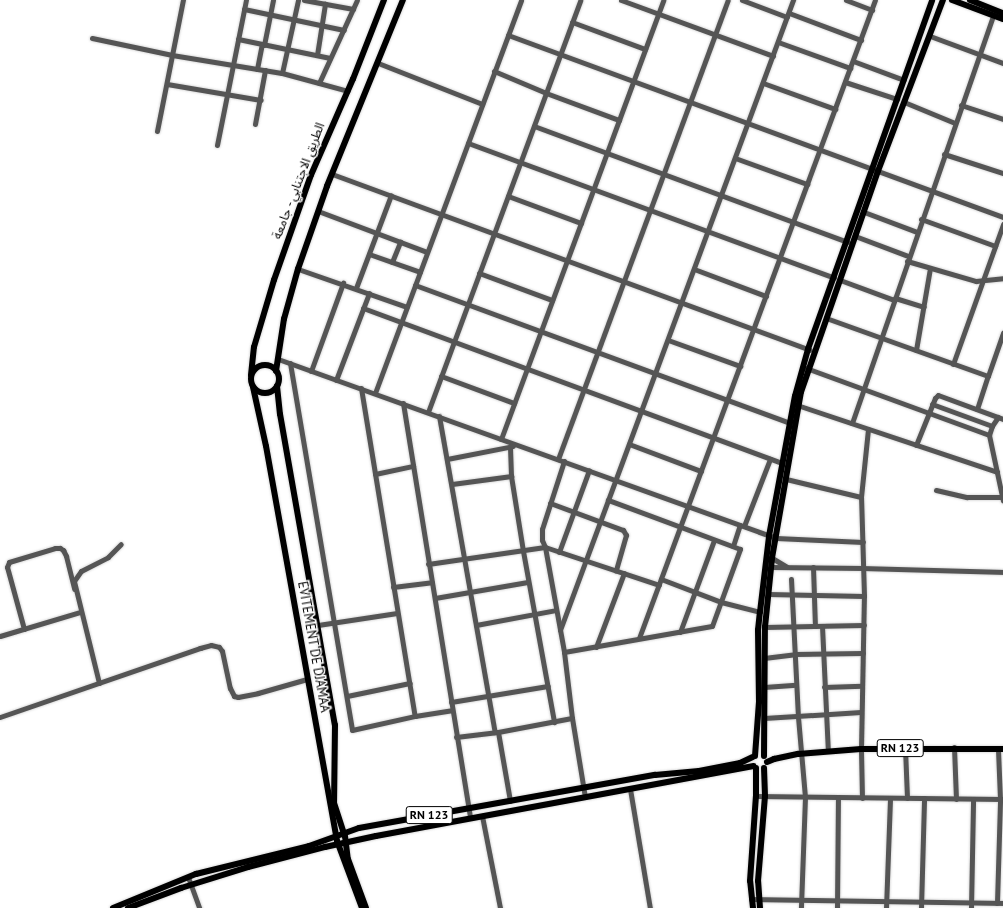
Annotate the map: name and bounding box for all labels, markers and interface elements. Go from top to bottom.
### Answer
street label: الطريق الاجتنابي - جامعة [269,119,329,243]
street label: EVITEMENT DE DJAMAA [294,580,332,714]
road number: RN 123 [876,738,924,758]
road number: RN 123 [405,805,453,825]

